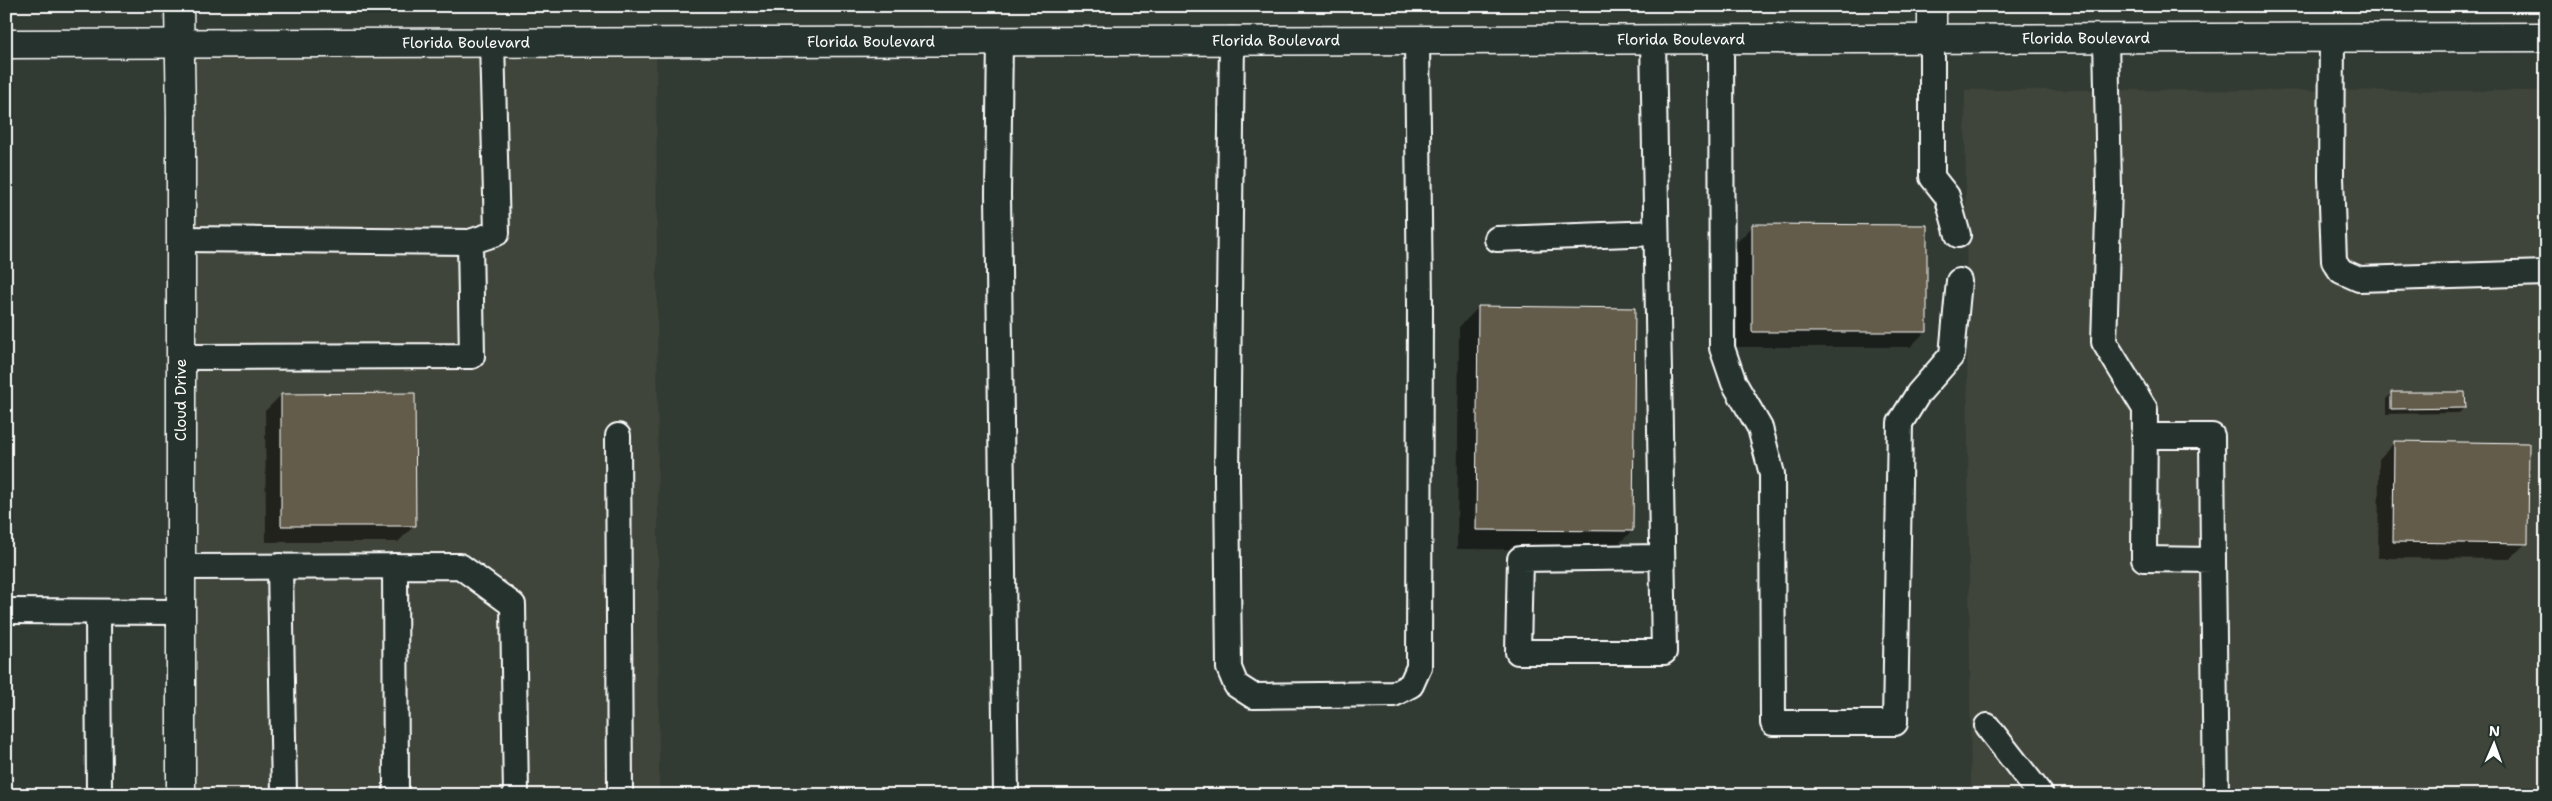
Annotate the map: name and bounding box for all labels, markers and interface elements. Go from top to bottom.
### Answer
street label: Florida Boulevard [2022,28,2151,48]
street label: Florida Boulevard [1617,29,1746,50]
street label: Florida Boulevard [1212,30,1341,51]
street label: Florida Boulevard [807,31,936,52]
street label: Florida Boulevard [402,33,531,53]
street label: Cloud Drive [171,359,191,441]
north arrow [2470,718,2520,768]
text: N [2489,722,2500,740]

